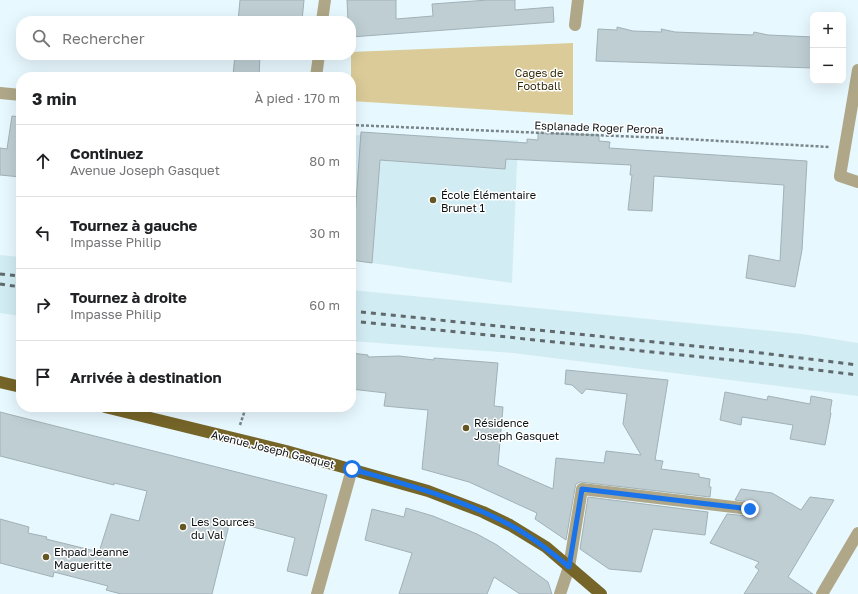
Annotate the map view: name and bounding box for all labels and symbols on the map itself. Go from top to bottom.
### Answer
park label: Cages de Football [515,66,563,92]
street label: Esplanade Roger Perona [534,118,664,136]
place label: École Élémentaire Brunet 1 [441,188,536,214]
marker: École Élémentaire Brunet 1 [428,195,438,205]
place label: Résidence Joseph Gasquet [474,416,559,442]
marker: Résidence Joseph Gasquet [461,423,471,433]
street label: Avenue Joseph Gasquet [210,427,336,471]
route start [343,460,361,478]
route end [741,500,759,518]
place label: Les Sources du Val [191,515,255,541]
marker: Les Sources du Val [178,522,188,532]
place label: Ehpad Jeanne Magueritte [54,545,129,571]
marker: Ehpad Jeanne Magueritte [41,552,51,562]

